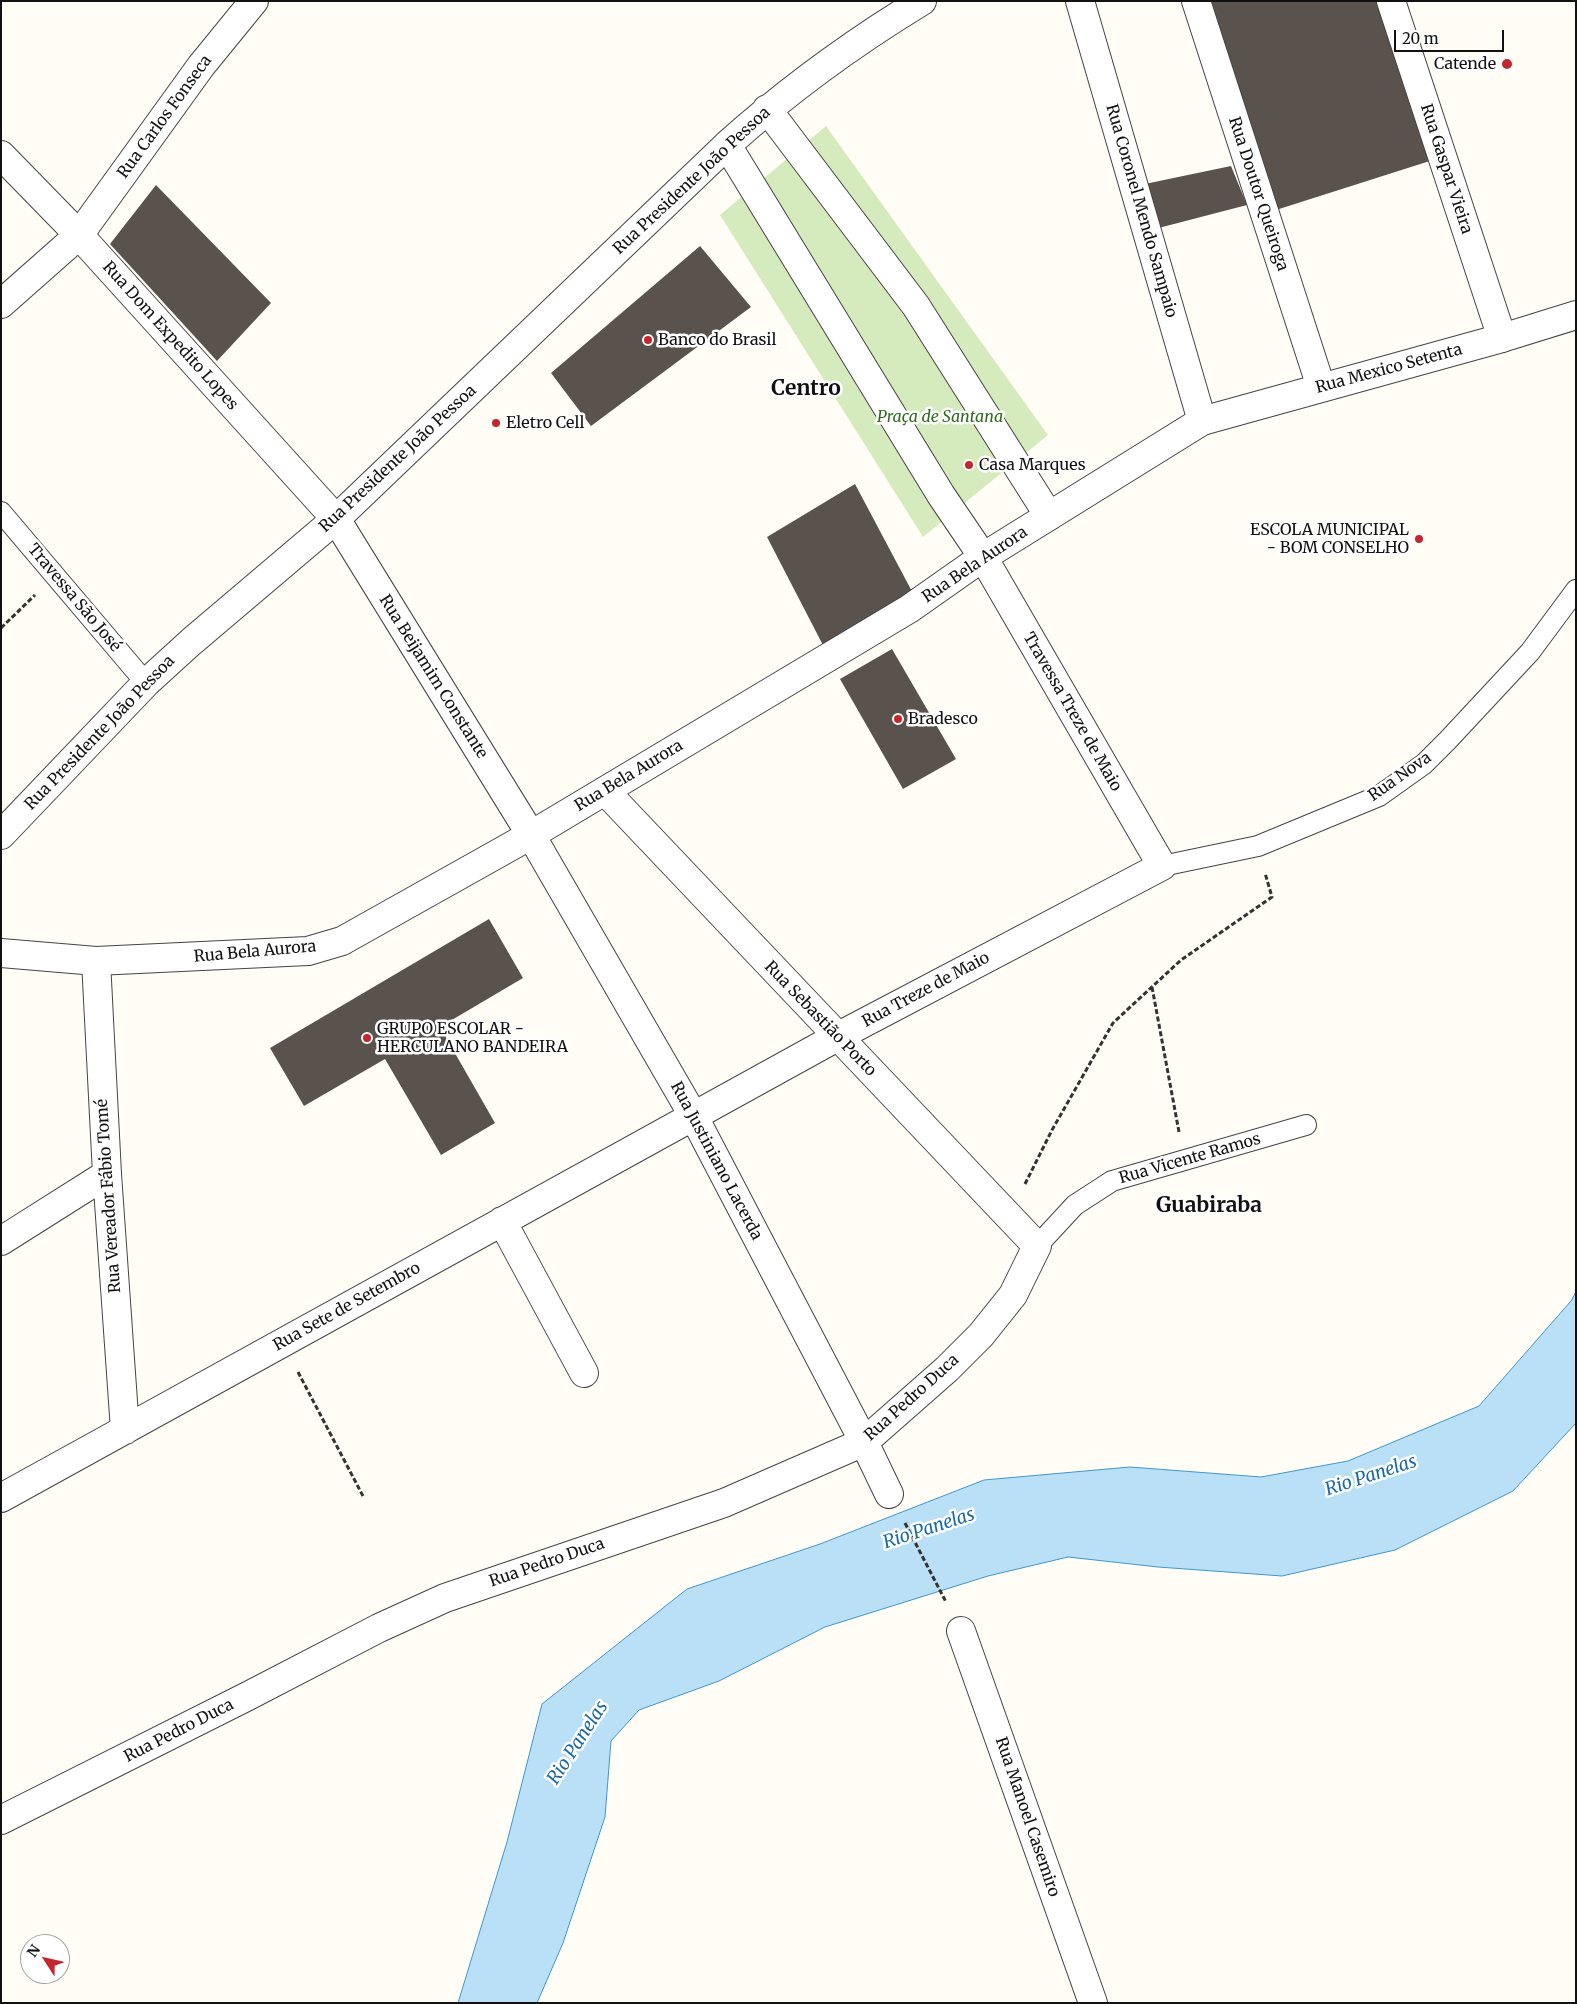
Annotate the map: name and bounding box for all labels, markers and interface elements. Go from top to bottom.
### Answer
scale bar [1397,20,1507,52]
text: 20 m [1402,29,1439,48]
street label: Rua Carlos Fonseca [114,52,216,182]
place label: Catende [1434,54,1496,74]
marker: Catende [1500,57,1514,71]
street label: Rua Coronel Mendo Sampaio [1101,102,1181,320]
street label: Rua Gaspar Vieira [1416,102,1476,236]
street label: Rua Presidente João Pessoa [610,103,774,259]
street label: Rua Doutor Queiroga [1224,115,1292,273]
street label: Rua Dom Expedito Lopes [98,258,242,414]
place label: Banco do Brasil [658,330,776,350]
marker: Banco do Brasil [642,334,654,346]
street label: Rua Mexico Setenta [1314,340,1464,398]
district label: Centro [771,376,841,402]
street label: Rua Presidente João Pessoa [316,381,480,537]
park label: Praça de Santana [877,407,1003,427]
place label: Eletro Cell [506,413,584,433]
marker: Eletro Cell [490,417,502,429]
place label: Casa Marques [979,455,1086,475]
marker: Casa Marques [963,459,975,471]
place label: ESCOLA MUNICIPAL - BOM CONSELHO [1250,520,1409,558]
street label: Rua Bela Aurora [919,523,1031,607]
marker: ESCOLA MUNICIPAL - BOM CONSELHO [1413,533,1425,545]
street label: Travessa São José [23,540,125,656]
street label: Rua Beijamim Constante [375,592,491,762]
street label: Travessa Treze de Maio [1019,629,1125,795]
street label: Rua Presidente João Pessoa [21,652,179,814]
place label: Bradesco [908,709,978,729]
marker: Bradesco [892,713,904,725]
street label: Rua Bela Aurora [572,736,686,816]
street label: Rua Nova [1365,748,1435,806]
street label: Rua Bela Aurora [193,937,317,967]
street label: Rua Treze de Maio [859,948,993,1032]
street label: Rua Sebastião Porto [760,957,880,1081]
place label: GRUPO ESCOLAR - HERCULANO BANDEIRA [377,1019,568,1057]
marker: GRUPO ESCOLAR - HERCULANO BANDEIRA [361,1032,373,1044]
street label: Rua Justiniano Lacerda [666,1079,766,1243]
street label: Rua Vereador Fábio Tomé [93,1098,125,1294]
street label: Rua Vicente Ramos [1117,1130,1263,1188]
district label: Guabiraba [1156,1193,1262,1219]
street label: Rua Sete de Setembro [270,1259,424,1355]
street label: Rua Pedro Duca [861,1351,963,1445]
water label: Rio Panelas [1323,1451,1419,1501]
water label: Rio Panelas [881,1504,977,1554]
street label: Rua Pedro Duca [487,1534,607,1592]
street label: Rua Pedro Duca [121,1695,237,1767]
water label: Rio Panelas [543,1697,613,1789]
street label: Rua Manoel Casemiro [991,1735,1063,1899]
north arrow [20,1934,70,1984]
text: N [23,1941,44,1961]

